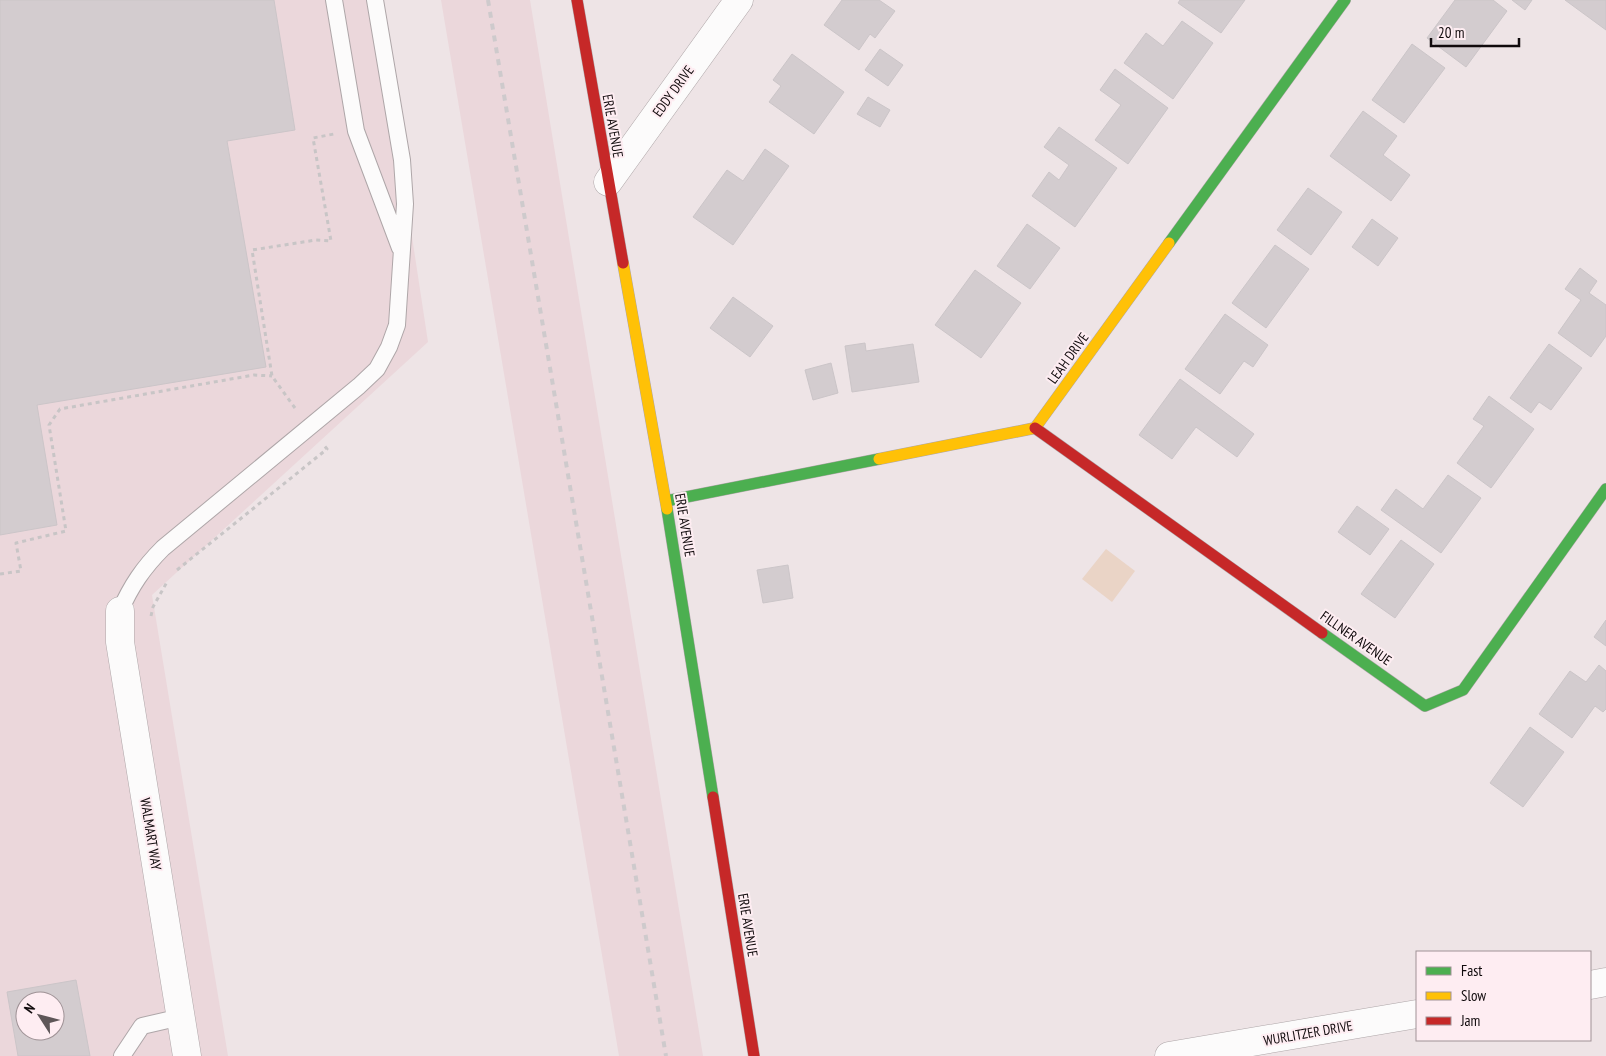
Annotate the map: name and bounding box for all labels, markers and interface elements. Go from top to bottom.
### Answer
scale bar [1431,15,1518,47]
text: 20 m [1438,23,1464,42]
street label: EDDY DRIVE [648,62,698,120]
street label: ERIE AVENUE [599,93,627,159]
street label: LEAH DRIVE [1043,329,1093,387]
street label: ERIE AVENUE [671,492,699,558]
street label: FILLNER AVENUE [1317,607,1395,669]
street label: WALMART WAY [136,797,166,872]
street label: ERIE AVENUE [734,892,762,958]
legend [1416,951,1591,1041]
text: Fast [1461,961,1482,980]
text: Slow [1461,986,1486,1005]
north arrow [15,991,65,1041]
text: N [20,1000,39,1017]
text: Jam [1460,1011,1480,1030]
street label: WURLITZER DRIVE [1262,1016,1354,1050]

